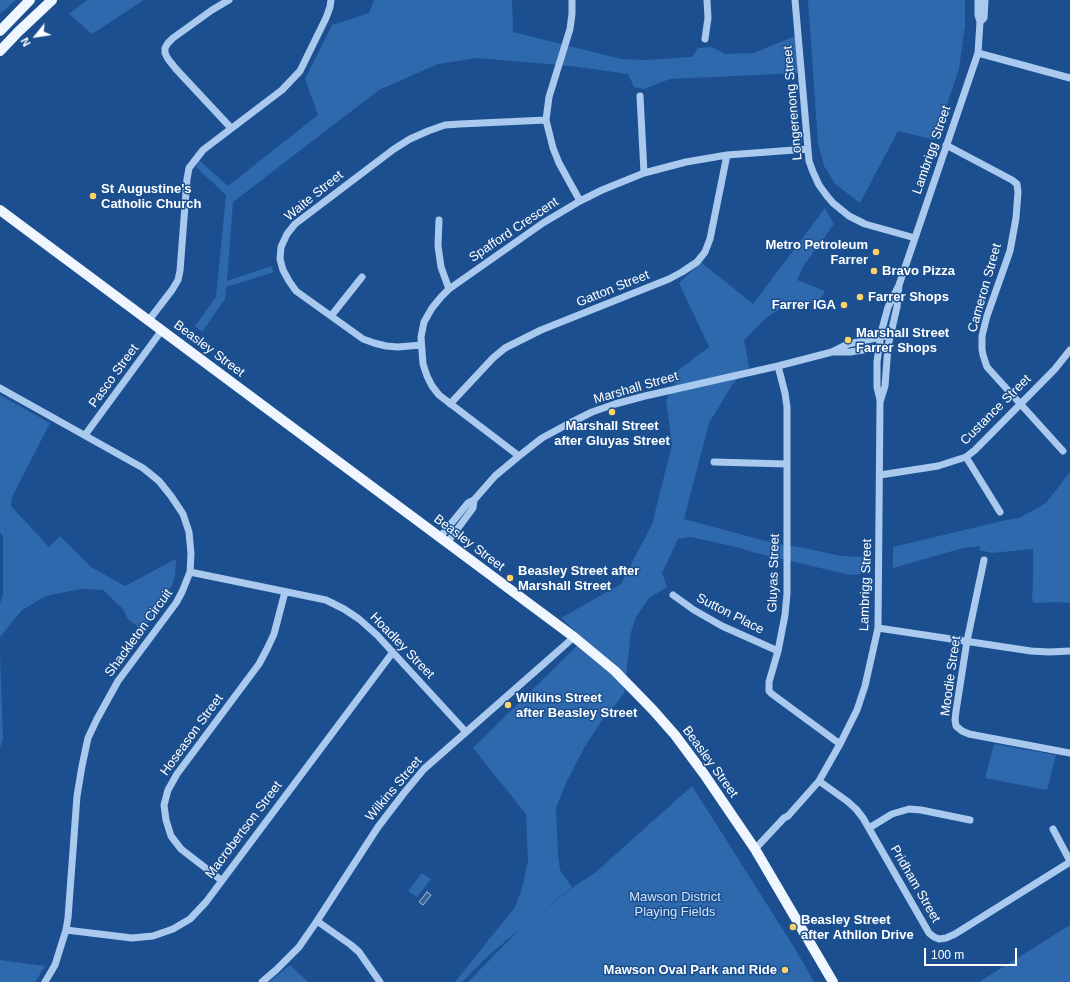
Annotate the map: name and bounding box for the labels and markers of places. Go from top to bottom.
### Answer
place label: St Augustine's Catholic Church [101,181,201,212]
marker: St Augustine's Catholic Church [88,191,98,201]
place label: Metro Petroleum Farrer [765,237,868,268]
marker: Metro Petroleum Farrer [871,247,881,257]
place label: Bravo Pizza [882,263,955,279]
marker: Bravo Pizza [869,266,879,276]
place label: Farrer Shops [868,289,949,305]
marker: Farrer Shops [855,292,865,302]
place label: Farrer IGA [772,297,836,313]
marker: Farrer IGA [839,300,849,310]
place label: Marshall Street Farrer Shops [856,325,949,356]
marker: Marshall Street Farrer Shops [843,335,853,345]
marker: Marshall Street after Gluyas Street [607,407,617,417]
place label: Marshall Street after Gluyas Street [554,418,670,449]
place label: Beasley Street after Marshall Street [518,563,639,594]
marker: Beasley Street after Marshall Street [505,573,515,583]
place label: Wilkins Street after Beasley Street [516,690,637,721]
marker: Wilkins Street after Beasley Street [503,700,513,710]
place label: Beasley Street after Athllon Drive [801,912,914,943]
marker: Beasley Street after Athllon Drive [788,922,798,932]
place label: Mawson Oval Park and Ride [604,962,777,978]
marker: Mawson Oval Park and Ride [780,965,790,975]

